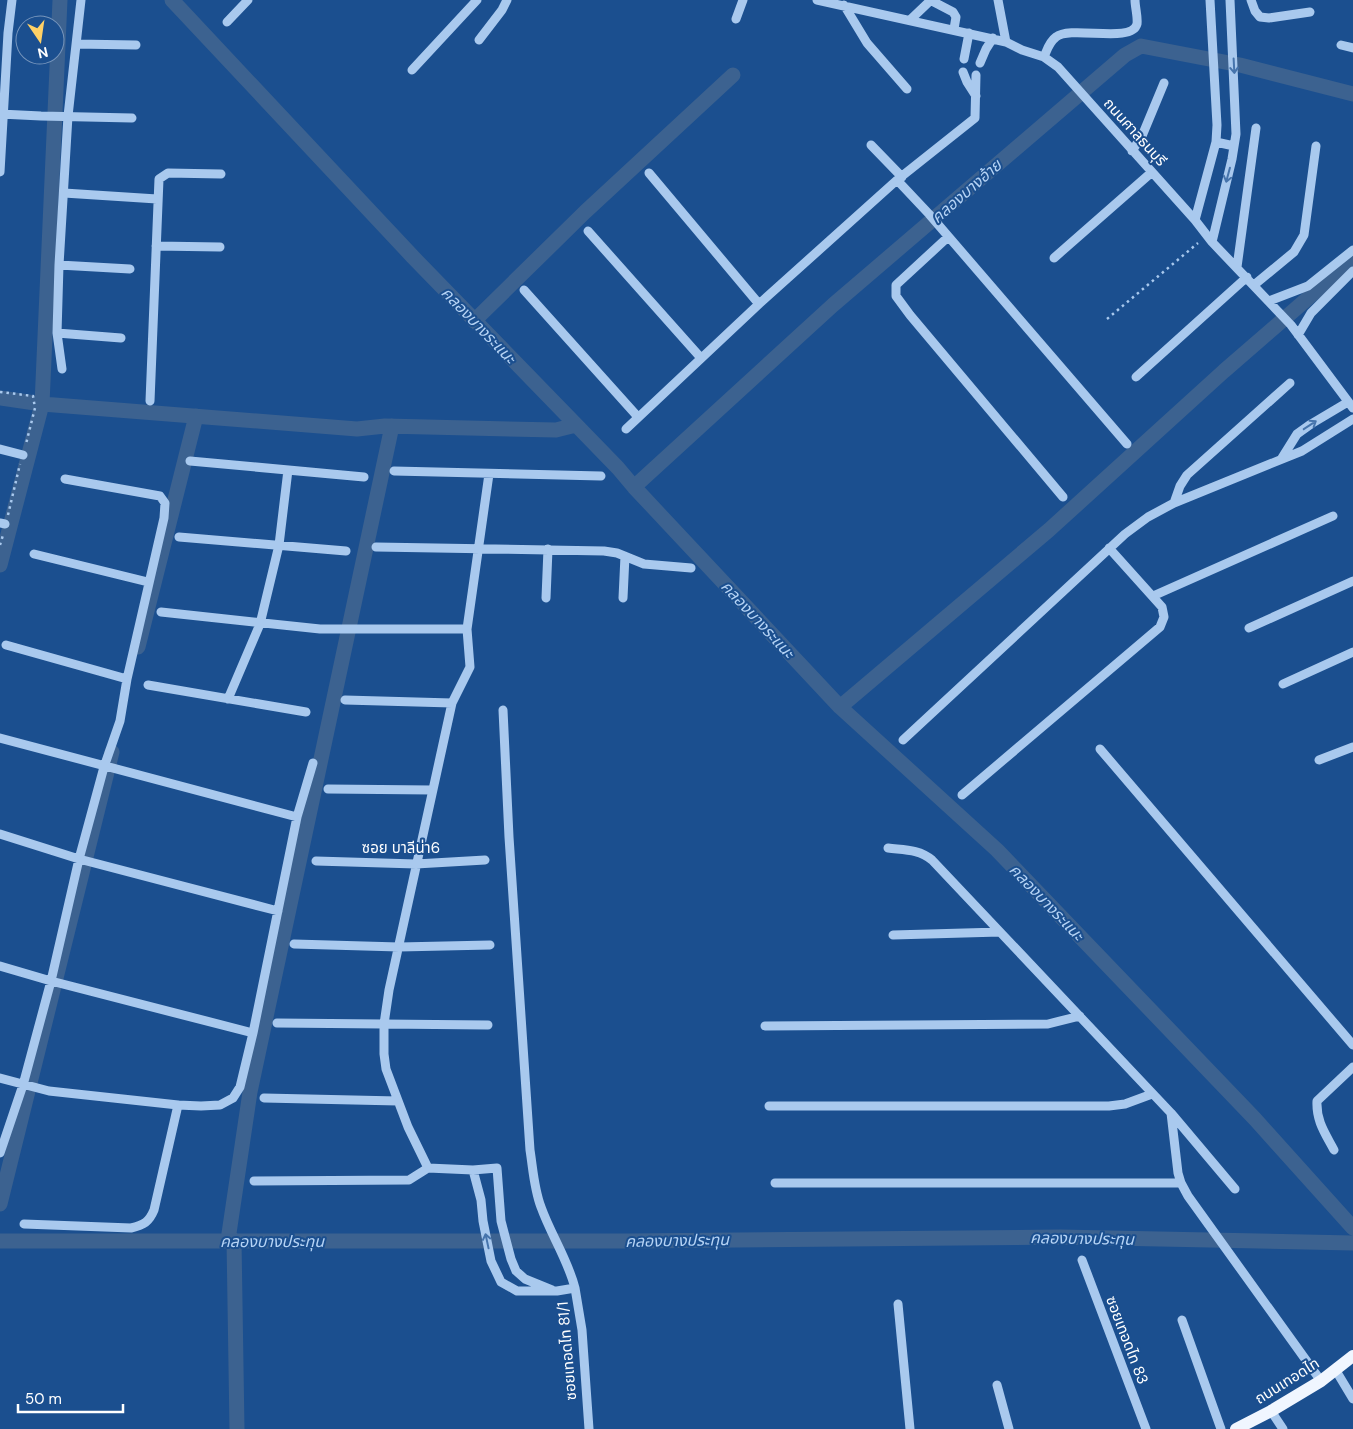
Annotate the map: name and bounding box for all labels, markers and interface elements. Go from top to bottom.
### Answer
north arrow [15,15,65,65]
text: N [36,43,50,63]
one-way arrow [1229,58,1238,74]
street label: ถนนศาลธนบุรี [1099,94,1171,170]
water label: คลองบางอ้าย [927,154,1007,228]
one-way arrow [1223,166,1233,182]
water label: คลองบางระแนะ [437,282,522,369]
one-way arrow [1303,419,1317,429]
water label: คลองบางระแนะ [716,576,800,664]
street label: ซอย บาลีน่า6 [362,838,440,858]
water label: คลองบางระแนะ [1005,859,1090,946]
water label: คลองบางประทุน [1030,1227,1135,1250]
water label: คลองบางประทุน [625,1229,730,1252]
water label: คลองบางประทุน [220,1231,325,1252]
one-way arrow [482,1234,491,1250]
street label: ซอยเทอดไท 83 [1101,1293,1153,1387]
street label: ซอยเทอดไท 81/1 [553,1301,581,1401]
street label: ถนนเทอดไท [1251,1353,1323,1409]
scale bar [18,1382,122,1414]
text: 50 m [25,1389,62,1409]

